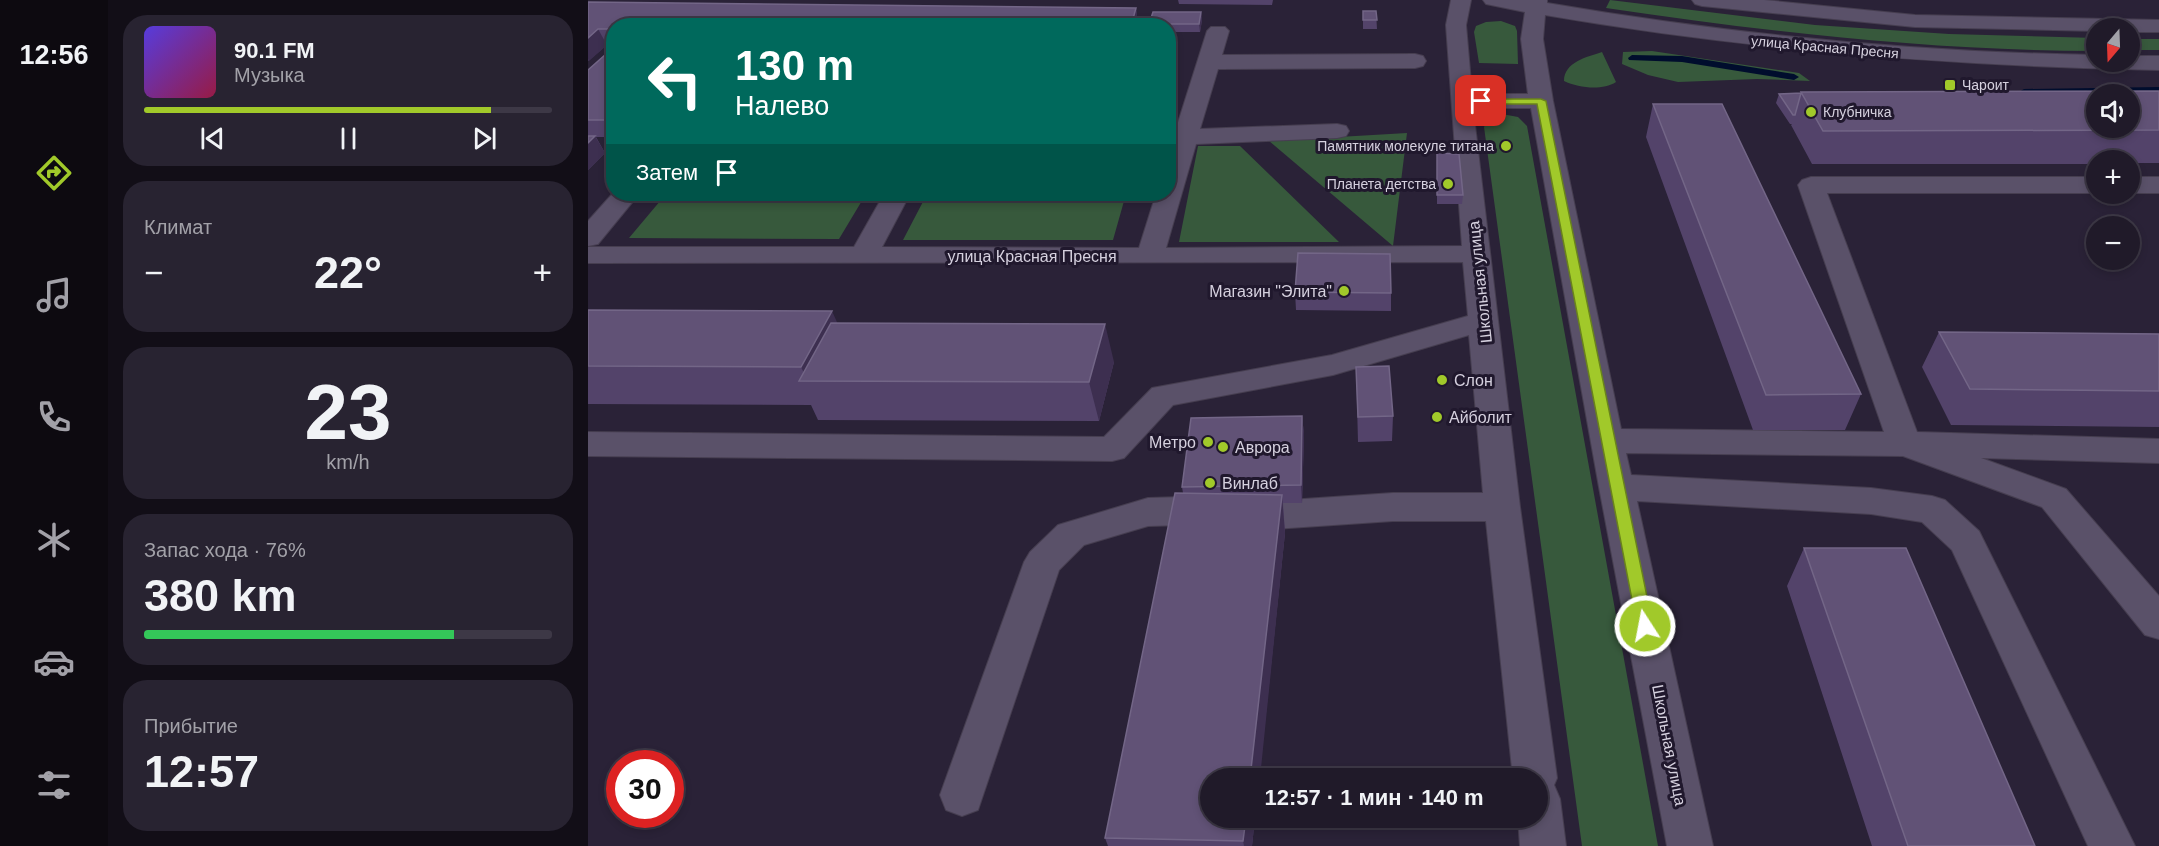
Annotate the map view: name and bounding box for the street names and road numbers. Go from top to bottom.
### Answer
street label: улица Красная Пресня [1751,33,1899,61]
street label: Школьная улица [1465,220,1495,344]
street label: улица Красная Пресня [947,248,1117,265]
street label: Школьная улица [1649,683,1689,807]

